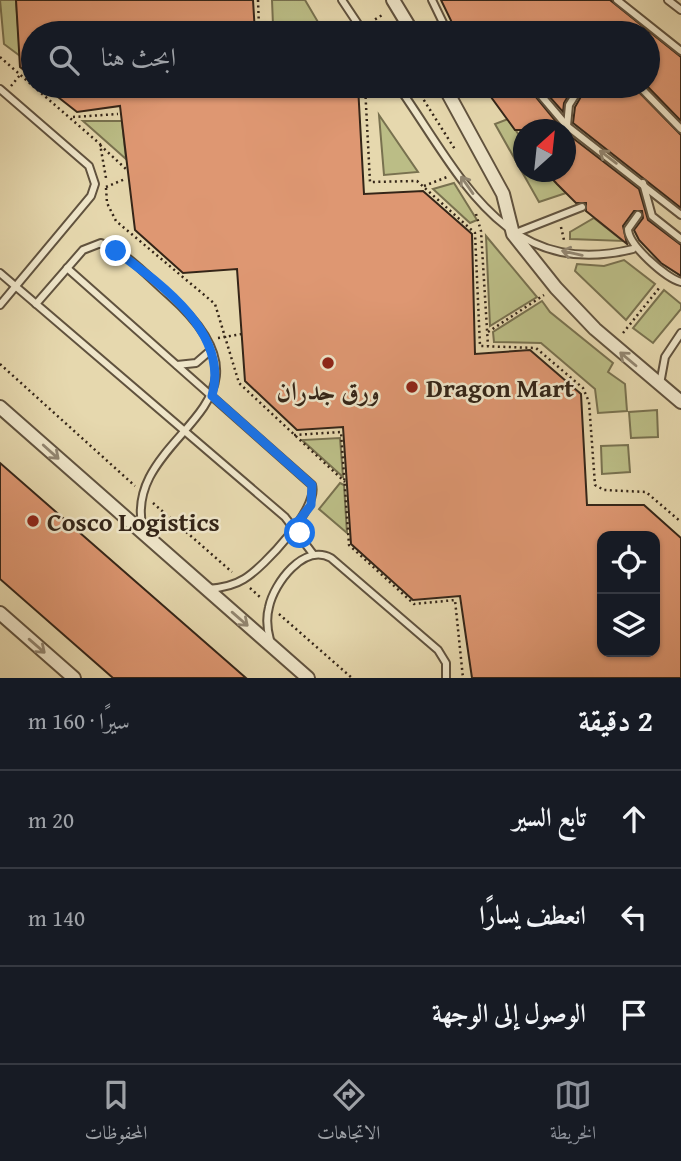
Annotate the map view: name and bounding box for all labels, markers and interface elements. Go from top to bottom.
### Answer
search box [21,21,660,98]
text: ابحث هنا [101,37,176,76]
icon: search [45,41,83,79]
north arrow [513,119,576,182]
one-way arrow [599,150,618,164]
one-way arrow [460,176,474,195]
route end [100,235,131,266]
one-way arrow [561,246,584,260]
one-way arrow [619,351,637,367]
marker: ورق جدران [320,355,336,371]
place label: Dragon Mart [426,368,574,407]
place label: ورق جدران [276,371,380,410]
marker: Dragon Mart [404,379,420,395]
one-way arrow [42,444,59,461]
place label: Cosco Logistics [47,502,220,541]
marker: Cosco Logistics [25,513,41,529]
route start [284,517,315,548]
map controls [597,531,660,657]
button: locate [597,531,660,594]
button: layers [597,594,660,657]
one-way arrow [231,611,249,627]
one-way arrow [28,638,46,654]
text: 2 دقيقة [578,698,653,742]
text: سيرًا · 160 m [28,704,130,737]
text: تابع السير [512,797,586,836]
icon: ahead [615,800,653,838]
text: 20 m [28,803,74,836]
text: انعطف يسارًا [479,895,586,934]
icon: left [615,898,653,936]
text: 140 m [28,901,85,934]
text: الوصول إلى الوجهة [432,993,586,1032]
icon: arrive [615,996,653,1034]
tab: المحفوظات [85,1076,147,1151]
tab: الاتجاهات [317,1076,380,1151]
tab: الخريطة [550,1076,596,1151]

